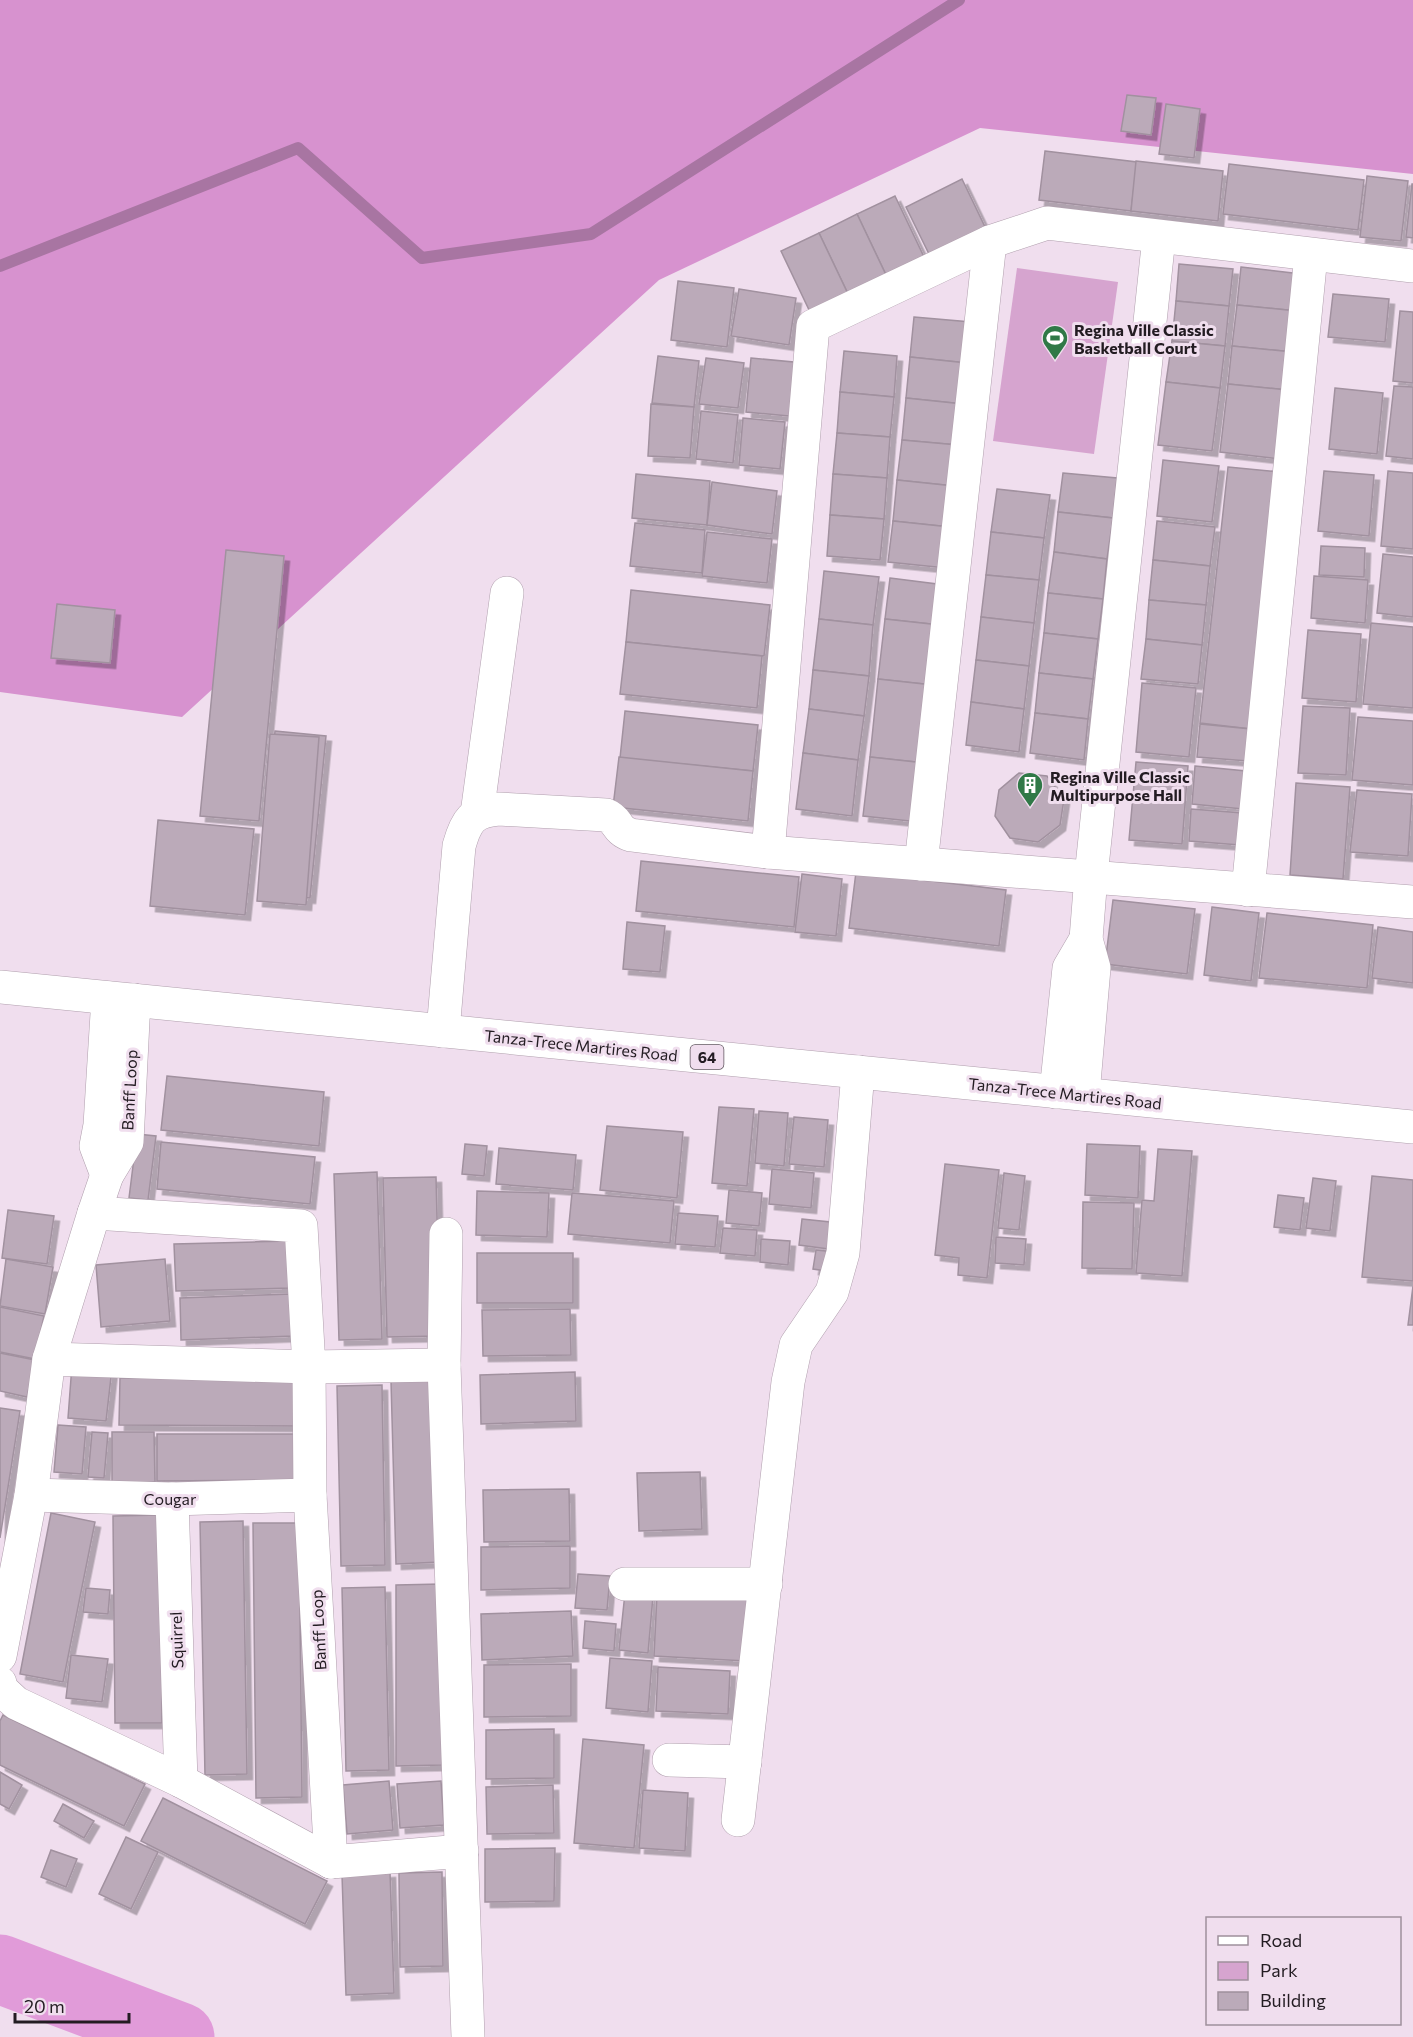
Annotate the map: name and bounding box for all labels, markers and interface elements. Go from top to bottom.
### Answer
place label: Regina Ville Classic Basketball Court [1074,320,1214,357]
sports icon: Regina Ville Classic Basketball Court [1040,323,1070,361]
place label: Regina Ville Classic Multipurpose Hall [1050,767,1190,804]
building icon: Regina Ville Classic Multipurpose Hall [1015,770,1045,808]
street label: Tanza-Trece Martires Road [483,1025,679,1065]
road number: 64 [690,1045,724,1069]
street label: Banff Loop [117,1049,141,1131]
street label: Tanza-Trece Martires Road [967,1073,1163,1113]
street label: Cougar [144,1489,197,1508]
street label: Banff Loop [306,1589,330,1671]
street label: Squirrel [166,1611,186,1669]
legend [1206,1917,1401,2025]
text: Road [1260,1929,1302,1951]
text: Park [1260,1959,1298,1981]
scale bar [15,1986,129,2024]
text: Building [1260,1989,1326,2011]
text: 20 m [24,1995,65,2017]

